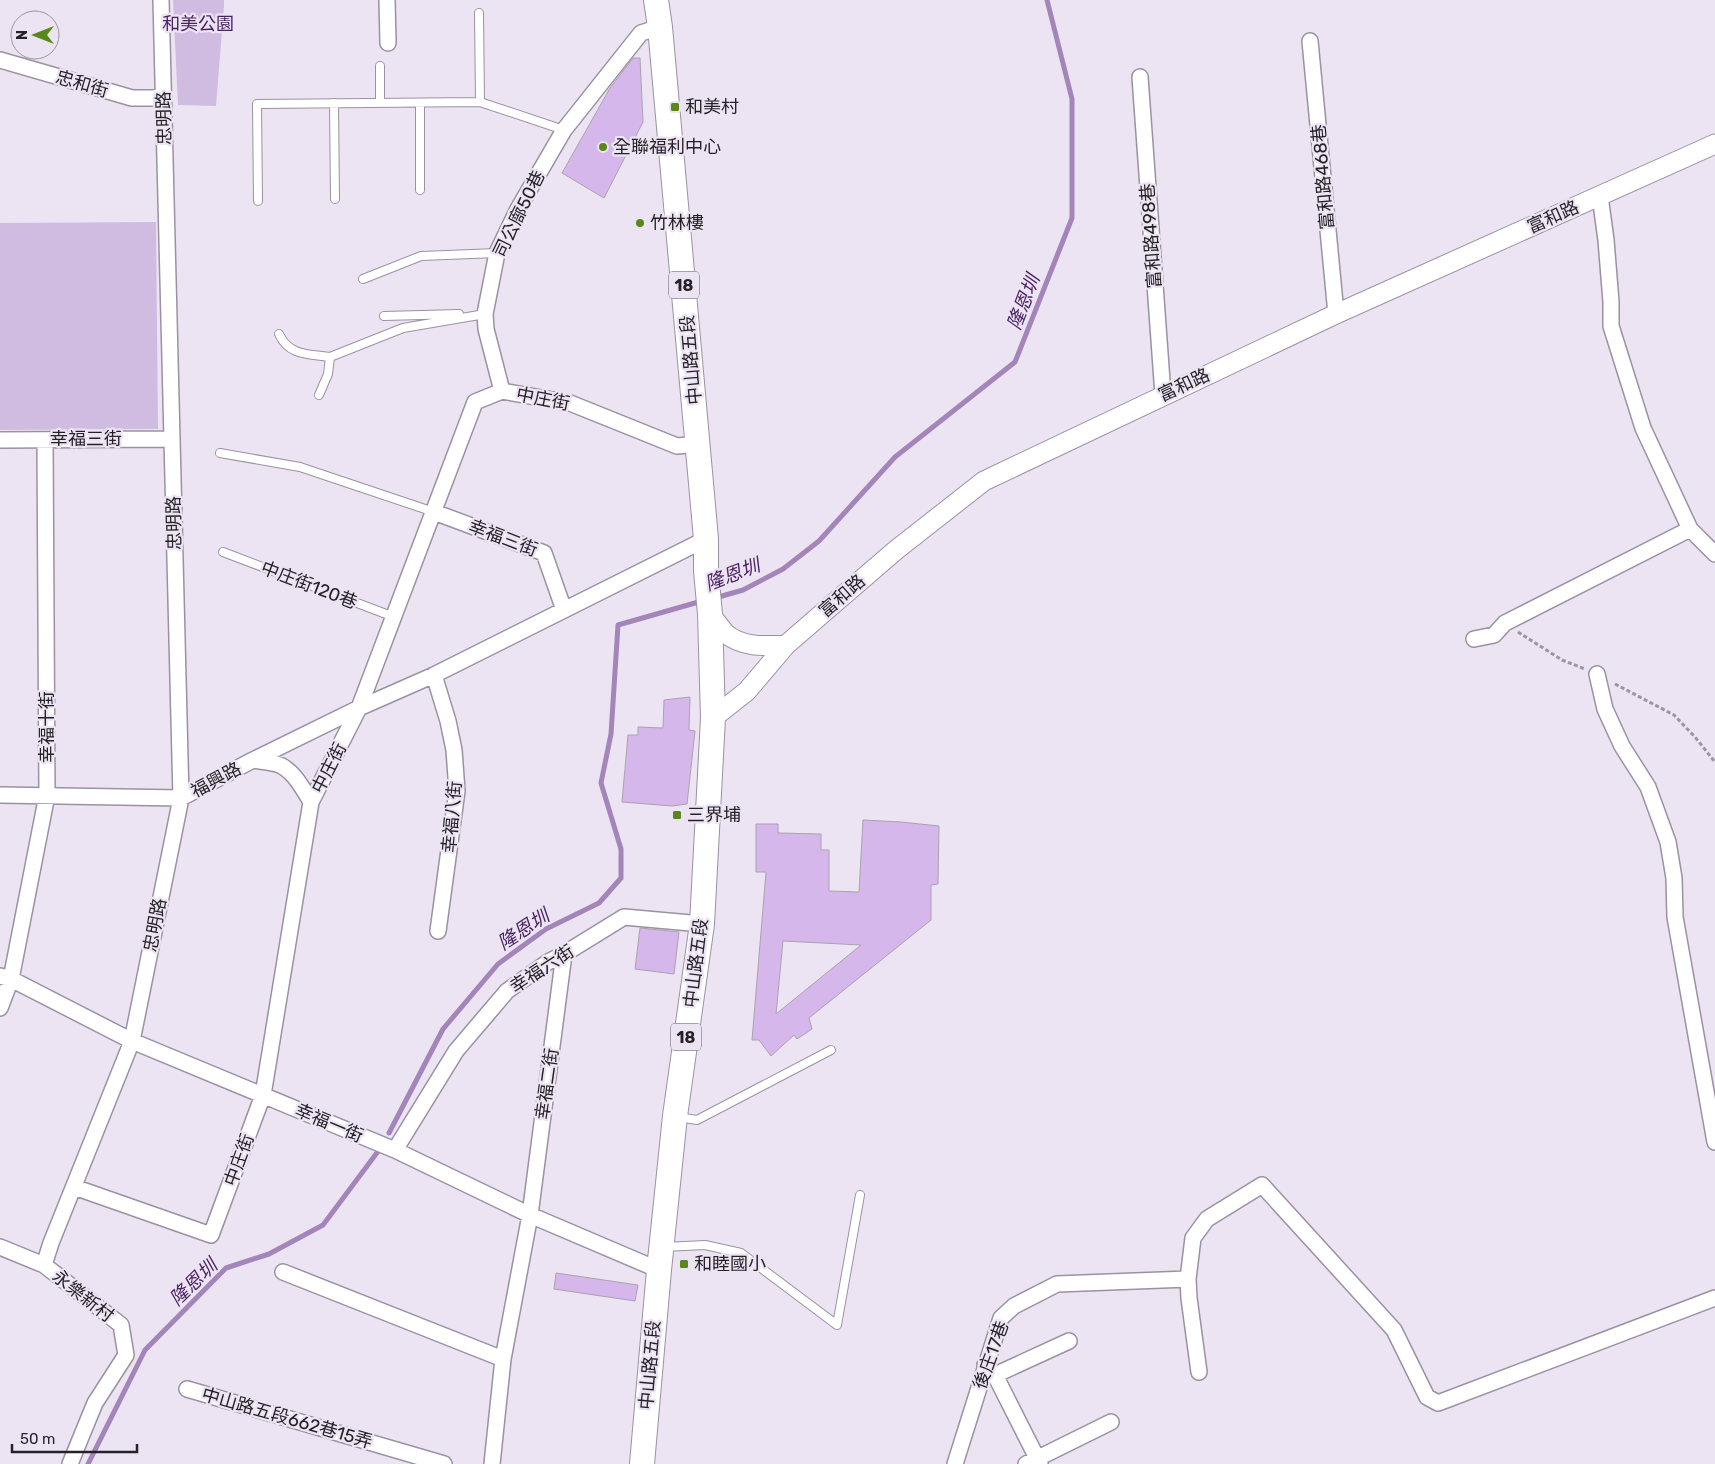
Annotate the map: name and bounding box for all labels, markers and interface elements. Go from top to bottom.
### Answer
north arrow [10,10,60,60]
park label: 和美公園 [162,13,234,35]
text: N [14,30,31,40]
street label: 忠和街 [53,66,111,102]
street label: 忠明路 [153,91,175,145]
place label: 和美村 [685,96,739,118]
marker: 和美村 [669,101,681,113]
street label: 富和路468巷 [1307,123,1339,231]
place label: 全聯福利中心 [613,136,721,158]
marker: 全聯福利中心 [597,141,609,153]
street label: 司公廍50巷 [488,167,550,261]
street label: 富和路498巷 [1136,183,1166,289]
street label: 富和路 [1524,196,1582,238]
place label: 竹林樓 [650,212,704,234]
marker: 竹林樓 [634,217,646,229]
water label: 隆恩圳 [1003,269,1045,333]
road number: 18 [669,272,699,298]
street label: 中山路五段 [676,314,706,406]
street label: 富和路 [1155,364,1213,406]
street label: 中庄街 [514,383,572,415]
street label: 幸福三街 [50,428,122,450]
street label: 忠明路 [163,496,185,550]
street label: 幸福三街 [465,515,541,561]
water label: 隆恩圳 [701,552,766,595]
street label: 中庄街120巷 [258,557,360,613]
street label: 富和路 [814,570,870,622]
street label: 幸福十街 [36,691,58,763]
street label: 中庄街 [307,739,351,797]
street label: 福興路 [187,758,245,802]
street label: 幸福八街 [438,780,466,854]
place label: 三界埔 [687,804,741,826]
marker: 三界埔 [671,809,683,821]
street label: 忠明路 [139,896,171,954]
water label: 隆恩圳 [493,903,556,955]
street label: 中山路五段 [680,917,712,1009]
street label: 幸福六街 [506,940,578,998]
road number: 18 [671,1024,701,1050]
street label: 幸福二街 [531,1047,563,1121]
street label: 幸福一街 [292,1099,366,1147]
street label: 中庄街 [219,1131,259,1189]
water label: 隆恩圳 [165,1252,224,1310]
place label: 和睦國小 [694,1253,766,1275]
marker: 和睦國小 [678,1258,690,1270]
street label: 永樂新村 [48,1265,118,1327]
street label: 後庄17巷 [969,1318,1013,1392]
street label: 中山路五段 [635,1319,665,1411]
street label: 中山路五段662巷15弄 [199,1383,375,1453]
scale bar [12,1422,138,1454]
text: 50 m [20,1430,55,1448]

